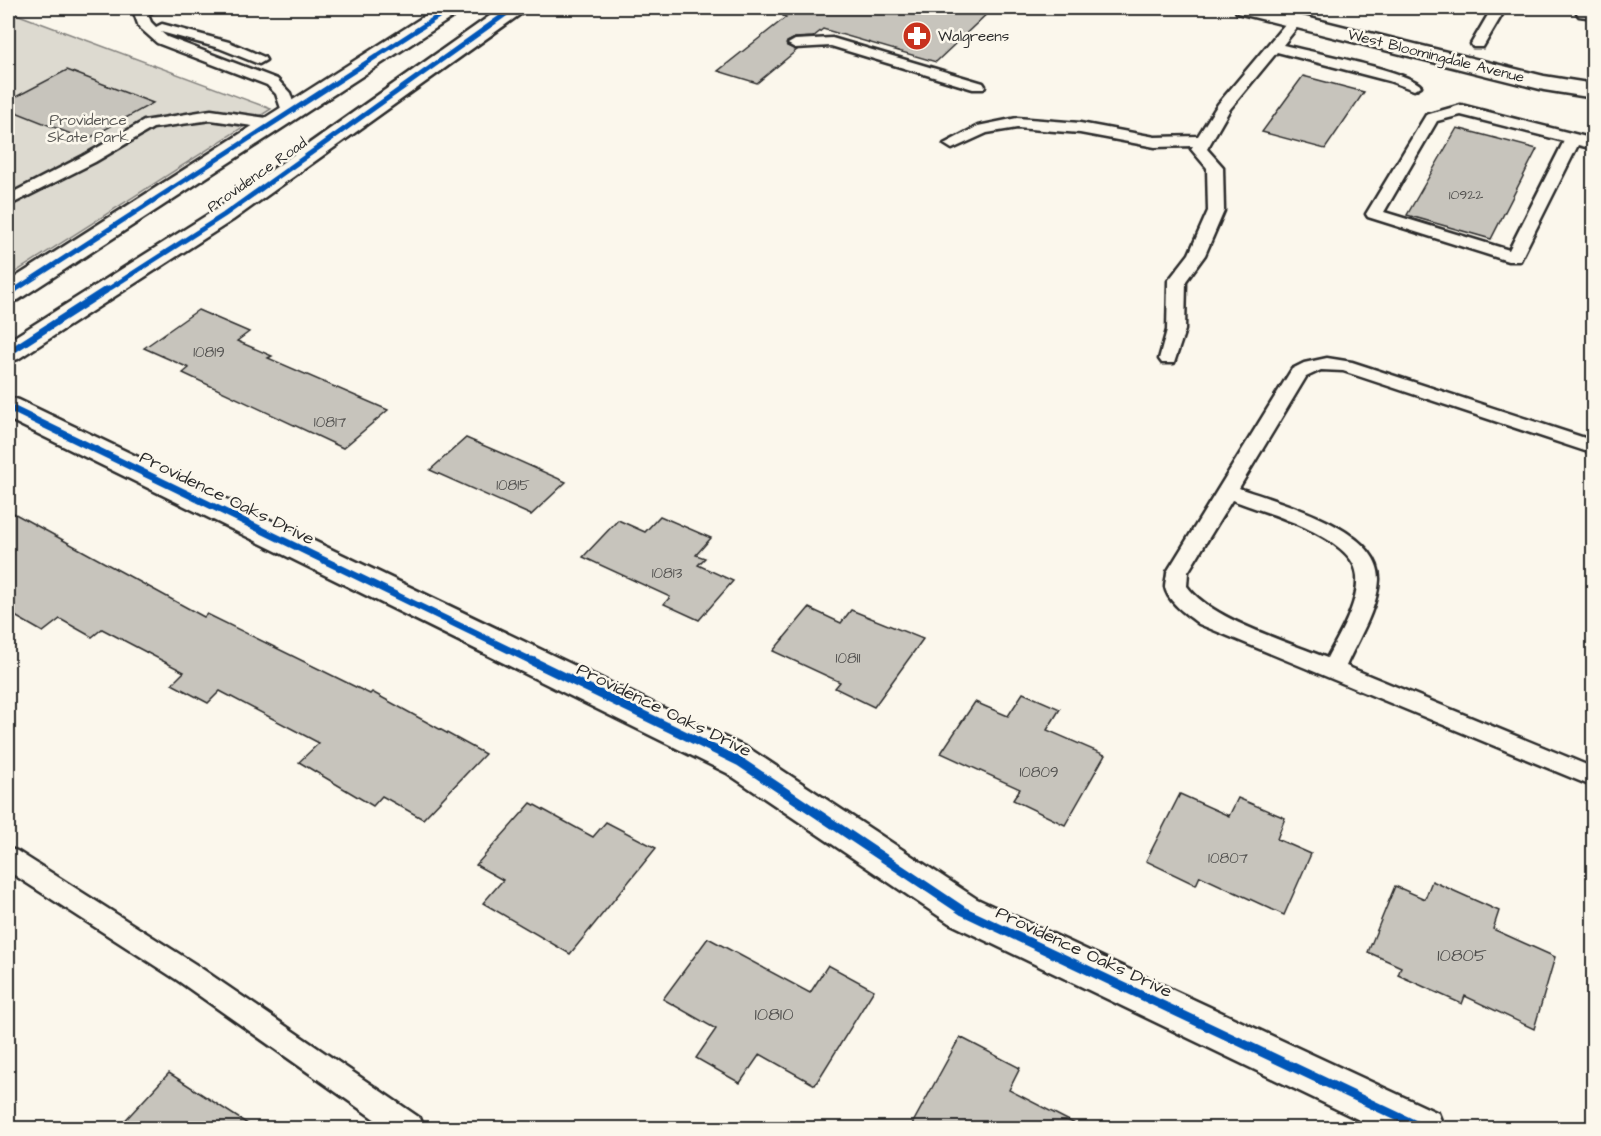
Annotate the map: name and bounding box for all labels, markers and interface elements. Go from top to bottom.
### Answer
pharmacy icon: Walgreens [901,20,933,52]
street label: West Bloomingdale Avenue [1345,24,1527,89]
place label: Walgreens [938,26,1010,48]
park label: Providence Skate Park [47,110,129,148]
street label: Providence Road [203,132,311,217]
house number: 10922 [1449,185,1483,205]
house number: 10819 [193,342,225,363]
house number: 10817 [314,412,346,433]
street label: Providence Oaks Drive [135,445,319,551]
house number: 10815 [496,475,530,496]
house number: 10813 [652,563,683,584]
house number: 10811 [836,648,861,669]
street label: Providence Oaks Drive [572,657,756,763]
house number: 10809 [1019,762,1059,783]
house number: 10807 [1208,848,1248,869]
street label: Providence Oaks Drive [992,900,1176,1004]
house number: 10805 [1437,943,1487,968]
house number: 10810 [755,1002,794,1027]

